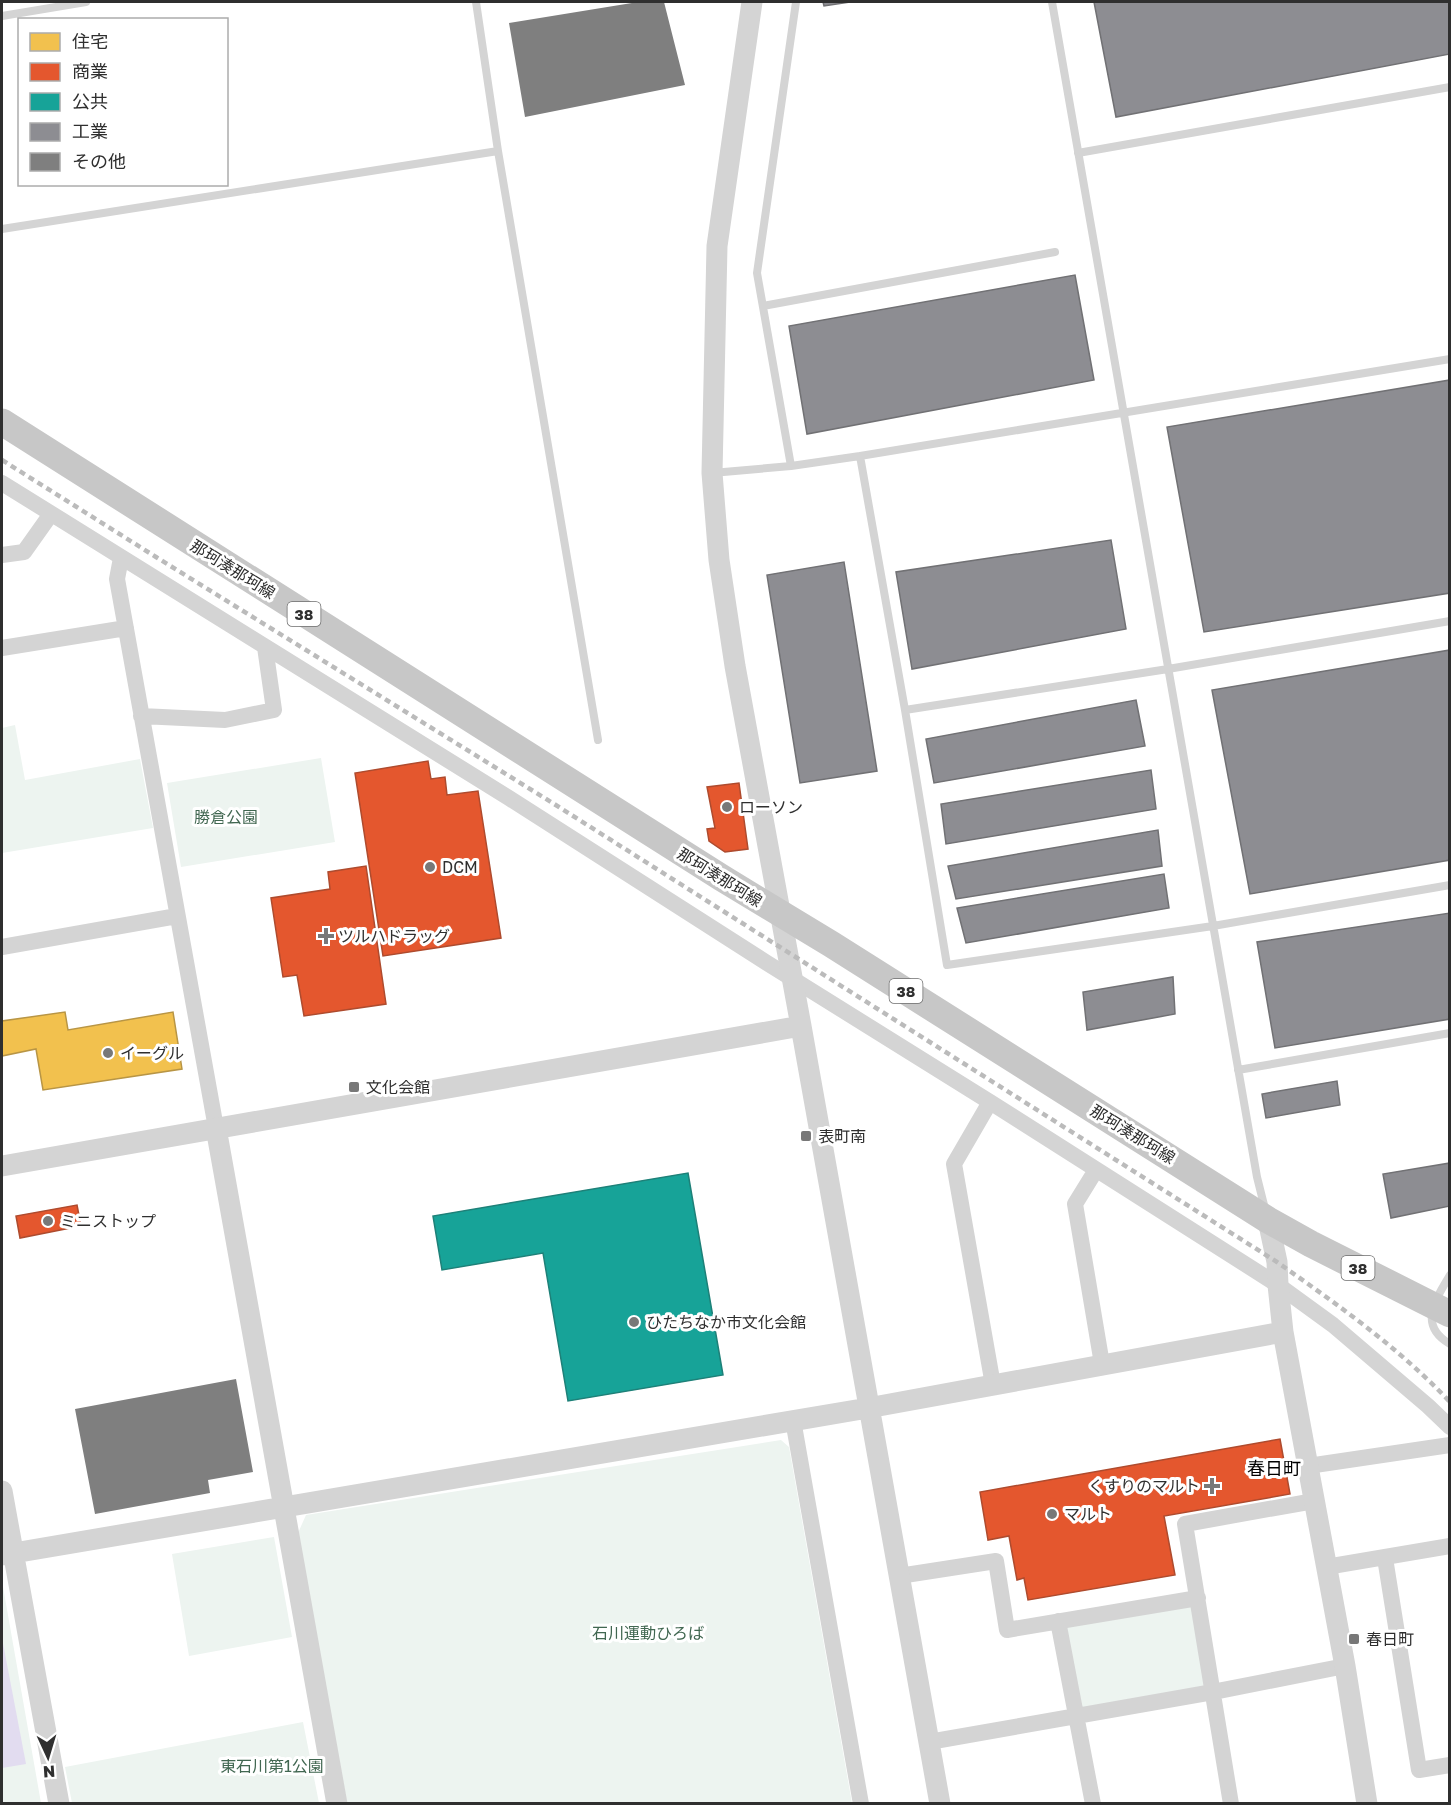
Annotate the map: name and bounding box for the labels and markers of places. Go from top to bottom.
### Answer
place label: ローソン [739,797,803,817]
marker: ローソン [720,800,734,814]
place label: DCM [442,857,478,877]
marker: DCM [423,860,437,874]
place label: ツルハドラッグ [338,926,450,946]
marker: ツルハドラッグ [319,929,333,943]
place label: イーグル [120,1043,184,1063]
marker: イーグル [101,1046,115,1060]
place label: 文化会館 [366,1077,430,1097]
marker: 文化会館 [347,1080,361,1094]
place label: 表町南 [818,1126,866,1146]
marker: 表町南 [799,1129,813,1143]
place label: ミニストップ [60,1211,156,1231]
marker: ミニストップ [41,1214,55,1228]
place label: ひたちなか市文化会館 [646,1312,806,1332]
marker: ひたちなか市文化会館 [627,1315,641,1329]
place label: くすりのマルト [1088,1476,1200,1496]
marker: くすりのマルト [1205,1479,1219,1493]
place label: マルト [1064,1504,1112,1524]
marker: マルト [1045,1507,1059,1521]
place label: 春日町 [1366,1629,1414,1649]
marker: 春日町 [1347,1632,1361,1646]

